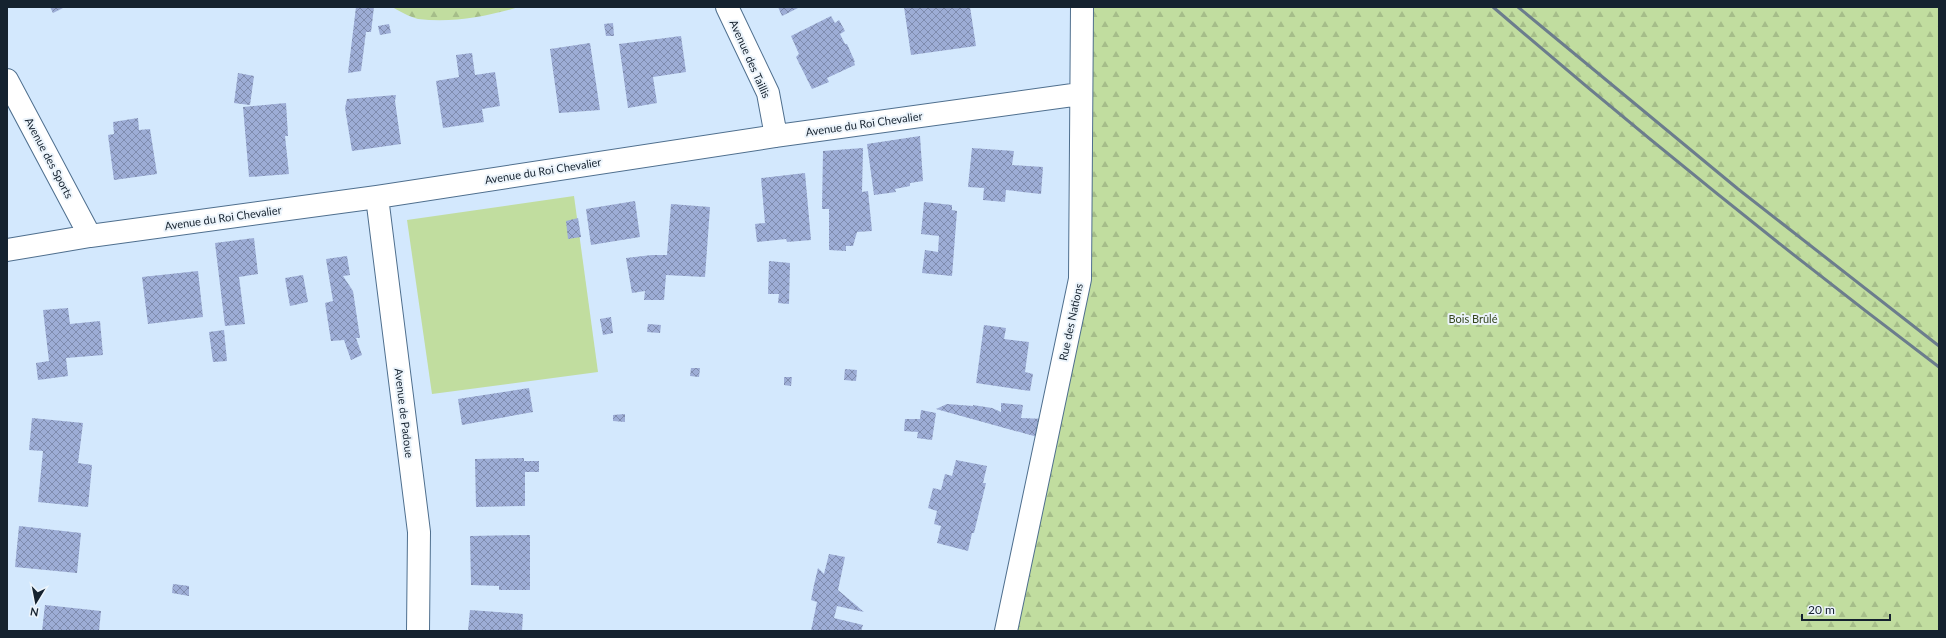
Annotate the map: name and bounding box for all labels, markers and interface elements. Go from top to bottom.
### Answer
street label: Avenue des Taillis [727,18,774,100]
street label: Avenue du Roi Chevalier [805,109,923,138]
street label: Avenue des Sports [23,115,76,201]
street label: Avenue du Roi Chevalier [484,155,602,186]
street label: Avenue du Roi Chevalier [164,203,282,232]
street label: Rue des Nations [1056,282,1085,362]
park label: Bois Brûlé [1448,312,1498,325]
street label: Avenue de Padoue [393,367,416,459]
north arrow [16,582,56,622]
scale bar [1802,596,1890,622]
text: 20 m [1808,602,1835,617]
text: N [29,605,39,619]

